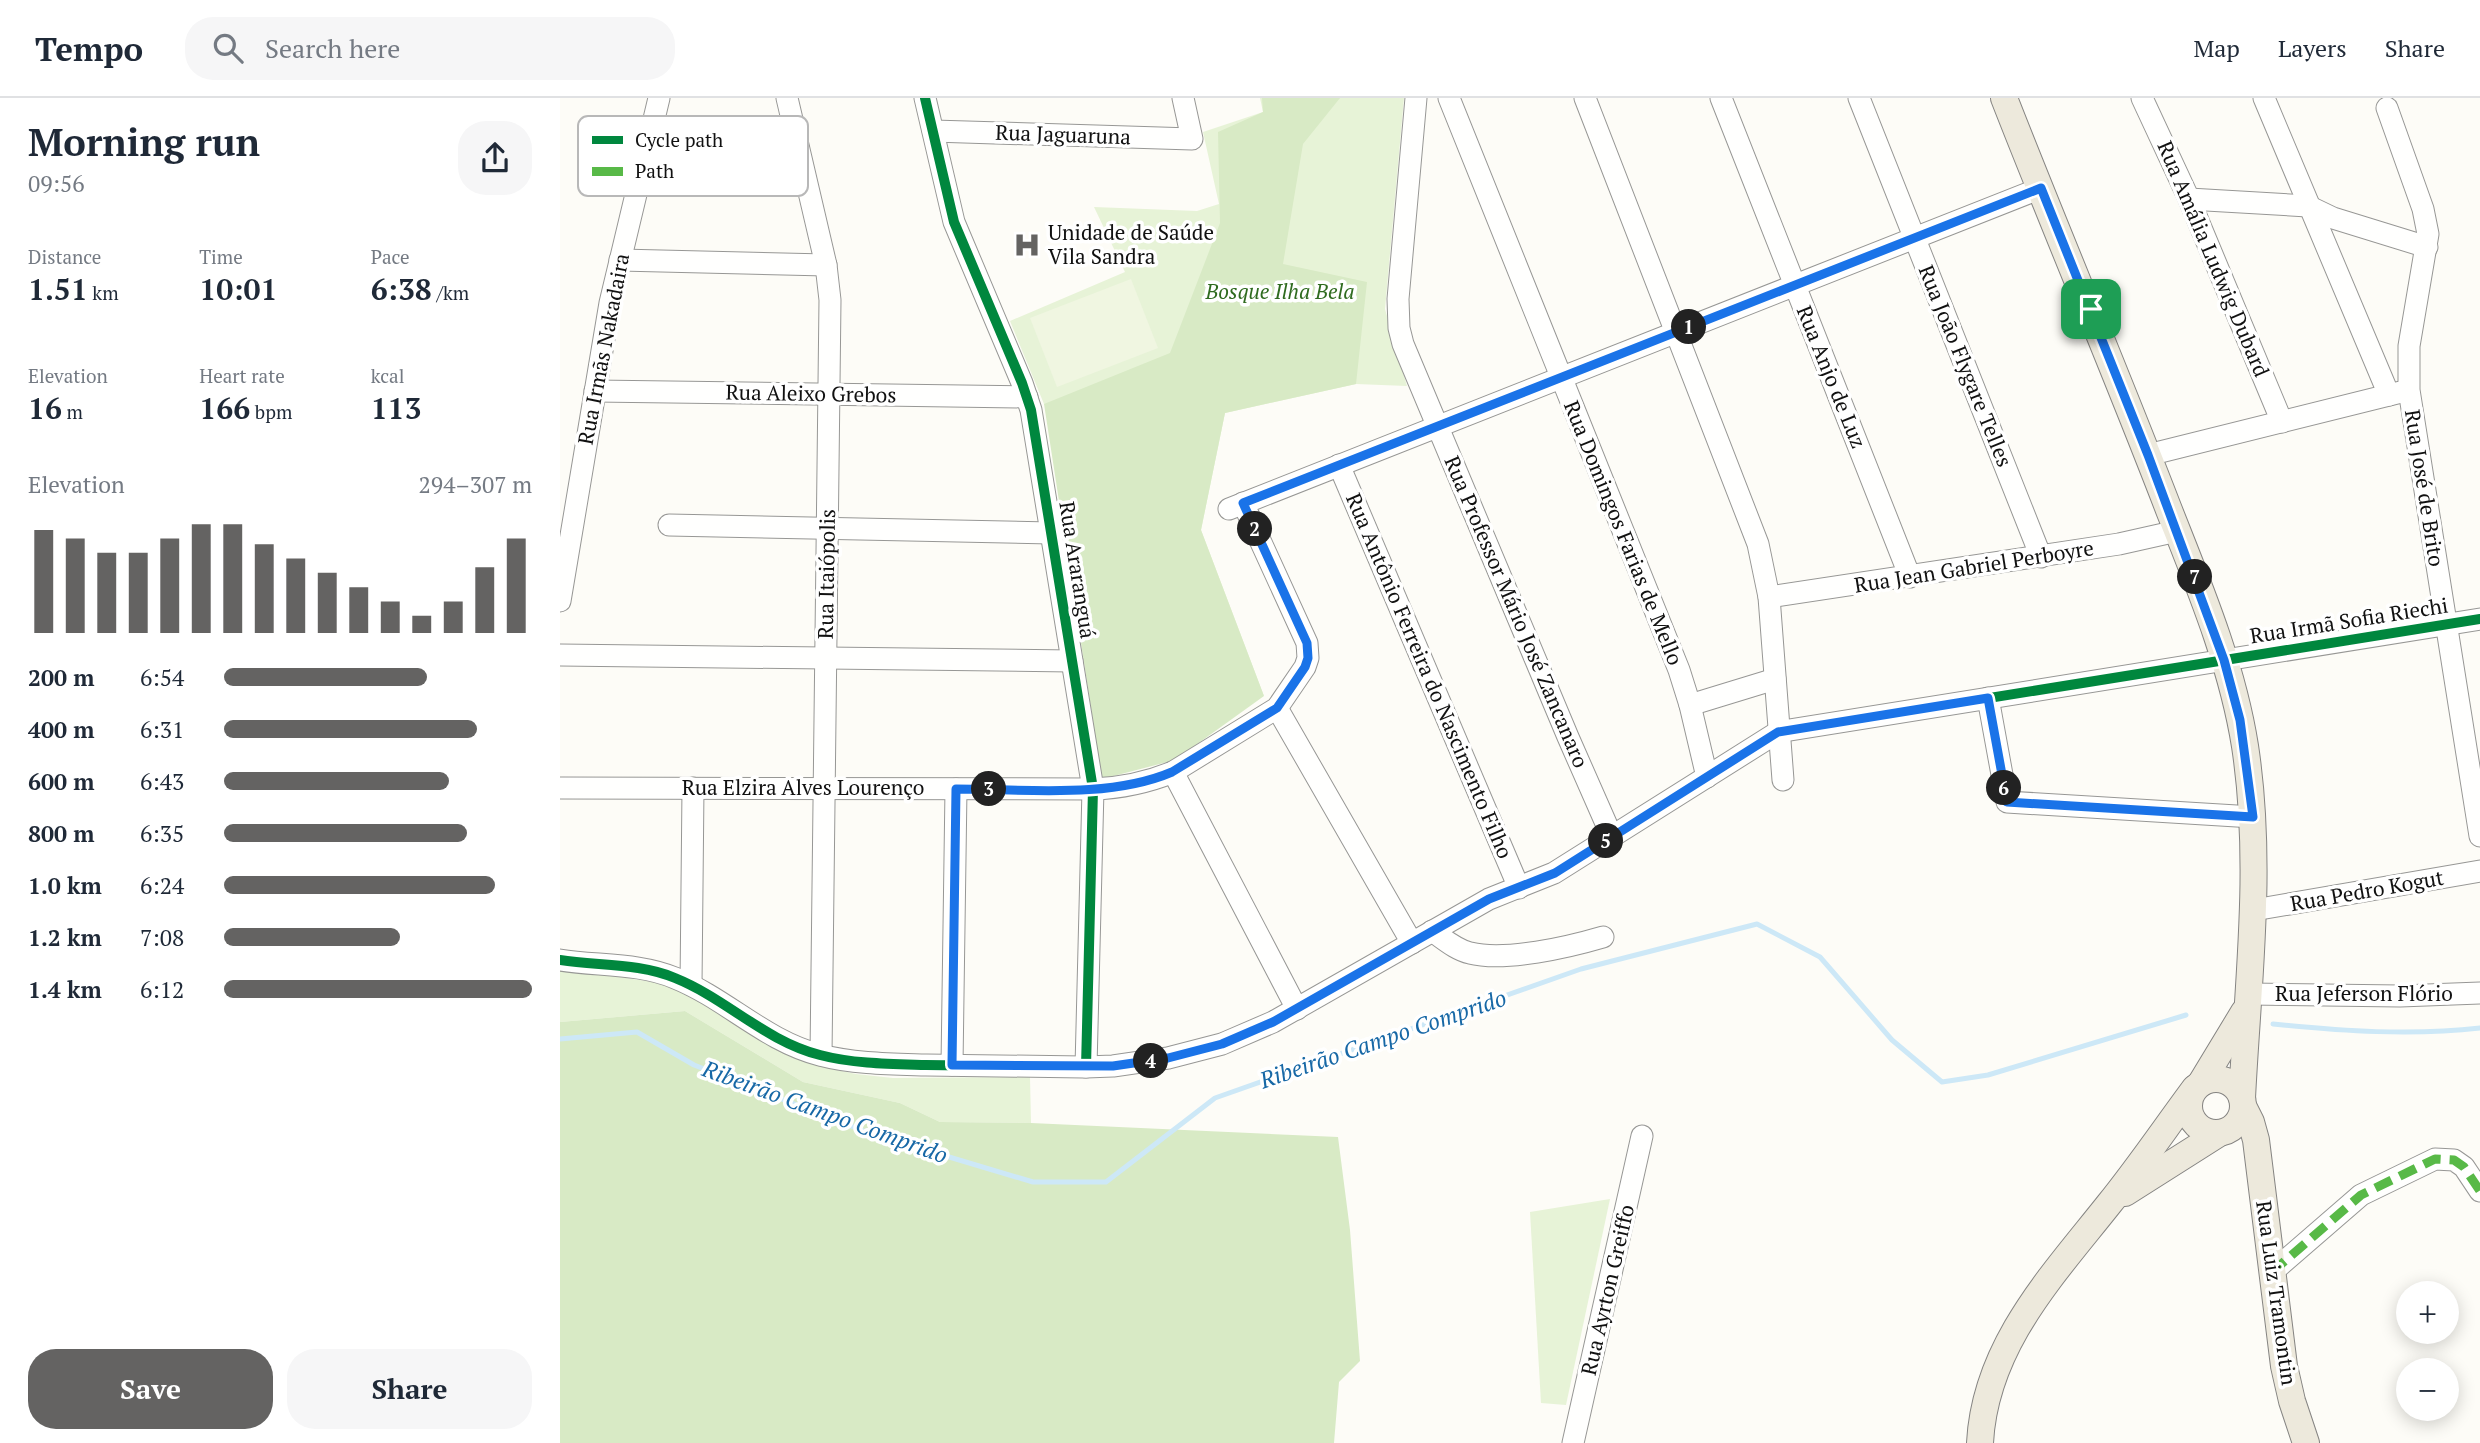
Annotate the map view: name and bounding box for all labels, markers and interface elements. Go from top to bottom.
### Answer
search box [185,17,675,80]
text: Tempo [35,27,143,70]
icon: search [209,29,247,67]
text: Search here [265,31,400,65]
text: Map [2193,32,2240,64]
text: Layers [2278,32,2347,64]
text: Share [2385,32,2445,64]
legend [578,116,808,196]
text: Morning run [28,117,260,167]
street label: Rua Jaguaruna [995,118,1132,150]
button: share [458,121,532,195]
text: Cycle path [635,127,723,152]
street label: Rua Amália Ludwig Dubard [2151,136,2277,381]
text: Path [635,158,674,183]
text: 09:56 [28,168,85,199]
place label: Unidade de Saúde Vila Sandra [1048,218,1214,270]
hospital icon: Unidade de Saúde Vila Sandra [1012,230,1042,260]
text: Distance [28,244,101,269]
text: Time [199,244,243,269]
text: Pace [371,244,410,269]
street label: Rua Irmãs Nakadaira [571,250,635,447]
street label: Rua João Flygare Telles [1913,261,2019,471]
text: 1.51 [28,269,88,309]
text: 10:01 [199,269,277,309]
text: 6:38 [371,269,432,309]
park label: Bosque Ilha Bela [1204,277,1355,305]
pin [2061,279,2121,339]
text: km [88,280,119,305]
text: /km [432,280,469,305]
icon: arrive [2072,290,2110,328]
street label: Rua Anjo de Luz [1791,301,1873,452]
pin: 1 [1672,310,1706,344]
text: 1 [1683,314,1694,339]
text: Elevation [28,363,108,388]
text: Heart rate [199,363,285,388]
text: kcal [371,363,404,388]
street label: Rua Aleixo Grebos [725,378,897,408]
text: 16 [28,388,62,428]
text: 166 [199,388,250,428]
text: 113 [371,388,422,428]
street label: Rua Domingos Farias de Mello [1558,396,1690,669]
text: m [62,399,83,424]
text: bpm [250,399,292,424]
street label: Rua José de Brito [2399,407,2451,568]
street label: Rua Professor Mário José Zancanaro [1438,451,1595,772]
text: Elevation [28,469,125,500]
text: 294–307 m [419,469,532,500]
street label: Rua Antônio Ferreira do Nascimento Filho [1340,489,1520,863]
street label: Rua Araranguá [1053,499,1103,641]
street label: Rua Itaiópolis [811,509,841,639]
pin: 2 [1238,512,1272,546]
text: 2 [1249,516,1260,541]
street label: Rua Jean Gabriel Perboyre [1852,533,2096,599]
pin: 7 [2178,560,2212,594]
text: 7 [2189,564,2200,589]
street label: Rua Irmã Sofia Riechi [2248,591,2450,650]
text: 200 m [28,662,94,693]
text: 6:54 [140,662,184,693]
text: 400 m [28,714,94,745]
text: 6:31 [140,714,184,745]
text: 600 m [28,766,94,797]
text: 6:43 [140,766,184,797]
pin: 6 [1986,770,2022,806]
pin: 3 [972,772,1006,806]
street label: Rua Elzira Alves Lourenço [682,773,924,801]
text: 6 [1998,775,2009,800]
text: 3 [983,776,994,801]
text: 800 m [28,818,94,849]
text: 6:35 [140,818,184,849]
pin: 5 [1588,824,1624,858]
text: 5 [1600,828,1611,853]
street label: Rua Pedro Kogut [2288,863,2446,917]
text: 1.0 km [28,870,102,901]
text: 6:24 [140,870,184,901]
text: 1.2 km [28,922,102,953]
text: 7:08 [140,922,184,953]
text: 1.4 km [28,974,102,1005]
text: 6:12 [140,974,184,1005]
street label: Rua Jeferson Flório [2275,979,2453,1007]
water label: Ribeirão Campo Comprido [1254,982,1510,1096]
pin: 4 [1134,1044,1168,1079]
text: 4 [1145,1048,1156,1073]
water label: Ribeirão Campo Comprido [697,1052,952,1170]
street label: Rua Luiz Tramontin [2250,1199,2304,1388]
street label: Rua Ayrton Greiffo [1574,1202,1640,1378]
map controls [2396,1281,2459,1421]
button: + [2396,1281,2459,1344]
button: Save [28,1349,273,1429]
button: Share [287,1349,532,1429]
button: − [2396,1358,2459,1421]

